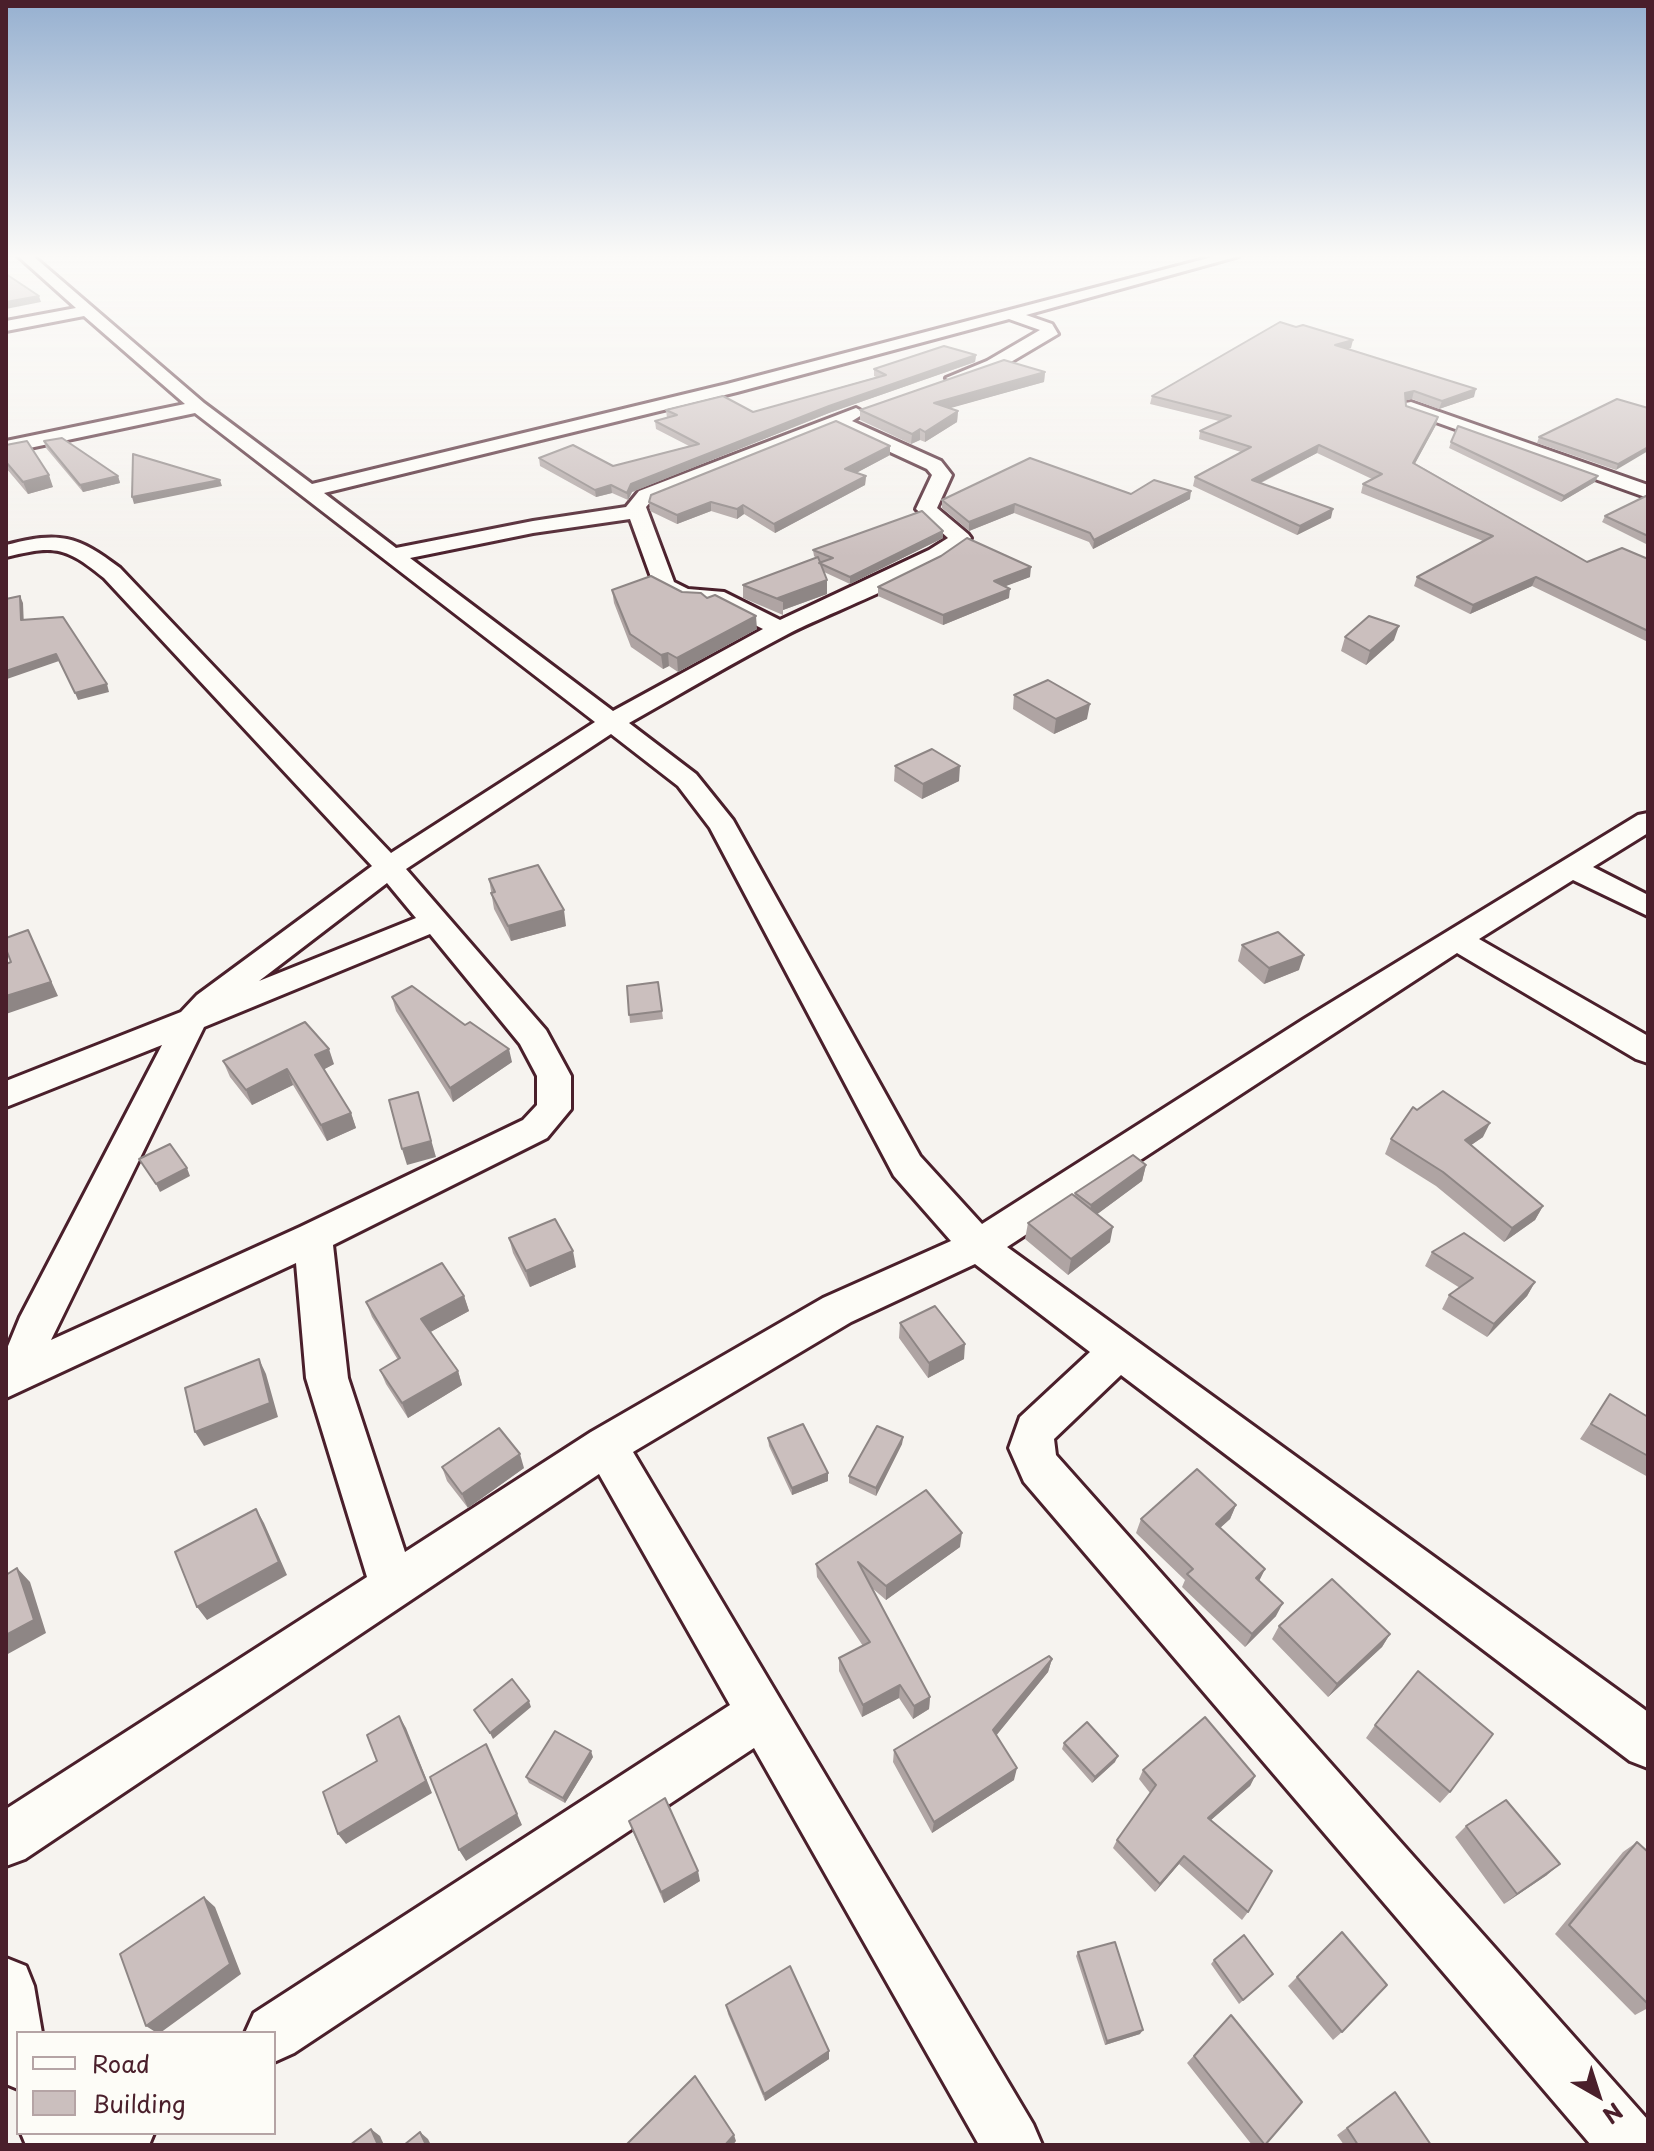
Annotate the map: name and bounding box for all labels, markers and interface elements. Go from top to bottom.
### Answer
legend [16,2031,276,2135]
text: Road [92,2045,150,2081]
north arrow [1558,2055,1638,2135]
text: Building [92,2085,186,2121]
text: N [1596,2096,1631,2132]

